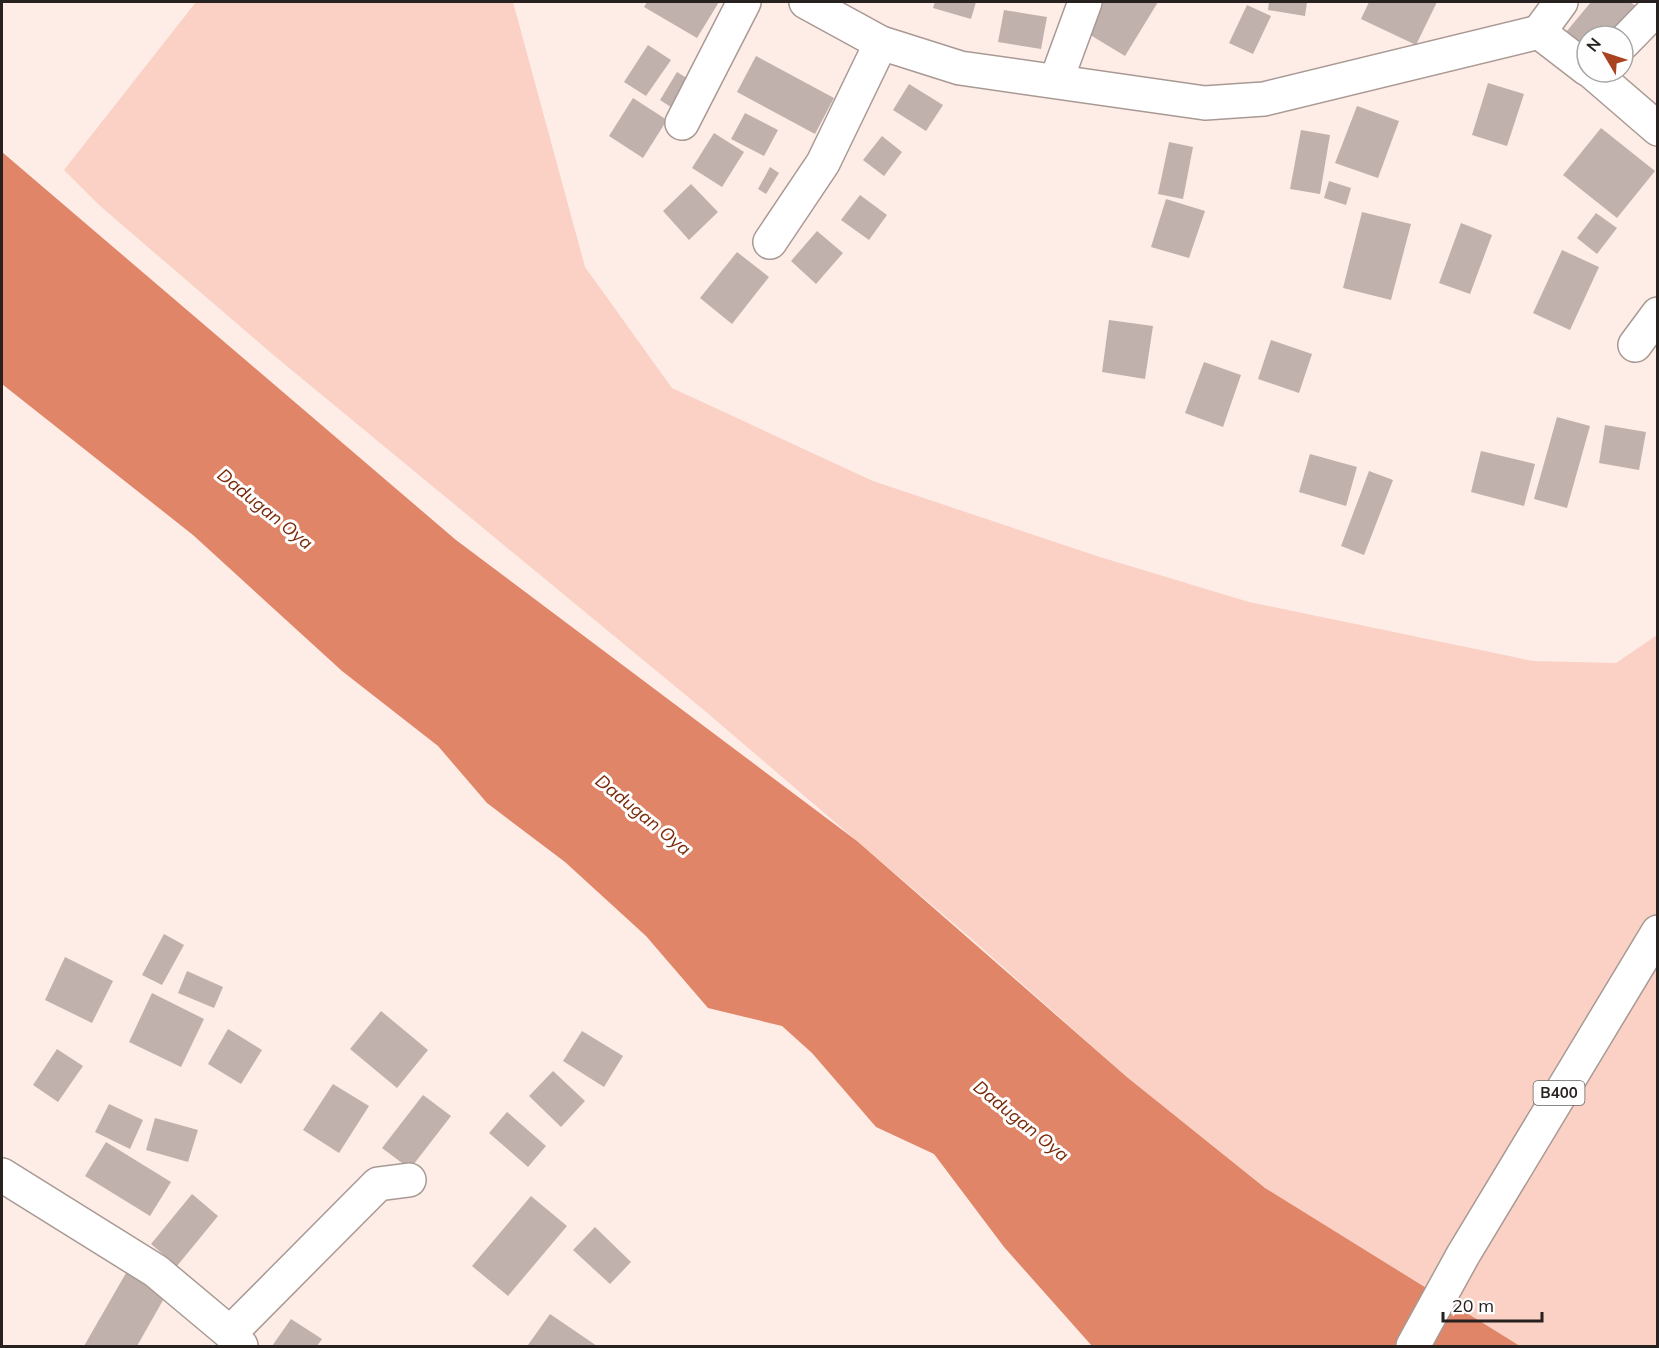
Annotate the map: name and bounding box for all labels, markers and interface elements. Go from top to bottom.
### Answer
north arrow [1575,24,1635,84]
text: N [1582,34,1605,56]
water label: Dadugan Oya [213,463,318,554]
water label: Dadugan Oya [591,769,696,860]
water label: Dadugan Oya [969,1075,1074,1166]
road number: B400 [1534,1081,1584,1105]
scale bar [1443,1285,1542,1323]
text: 20 m [1452,1294,1494,1317]

